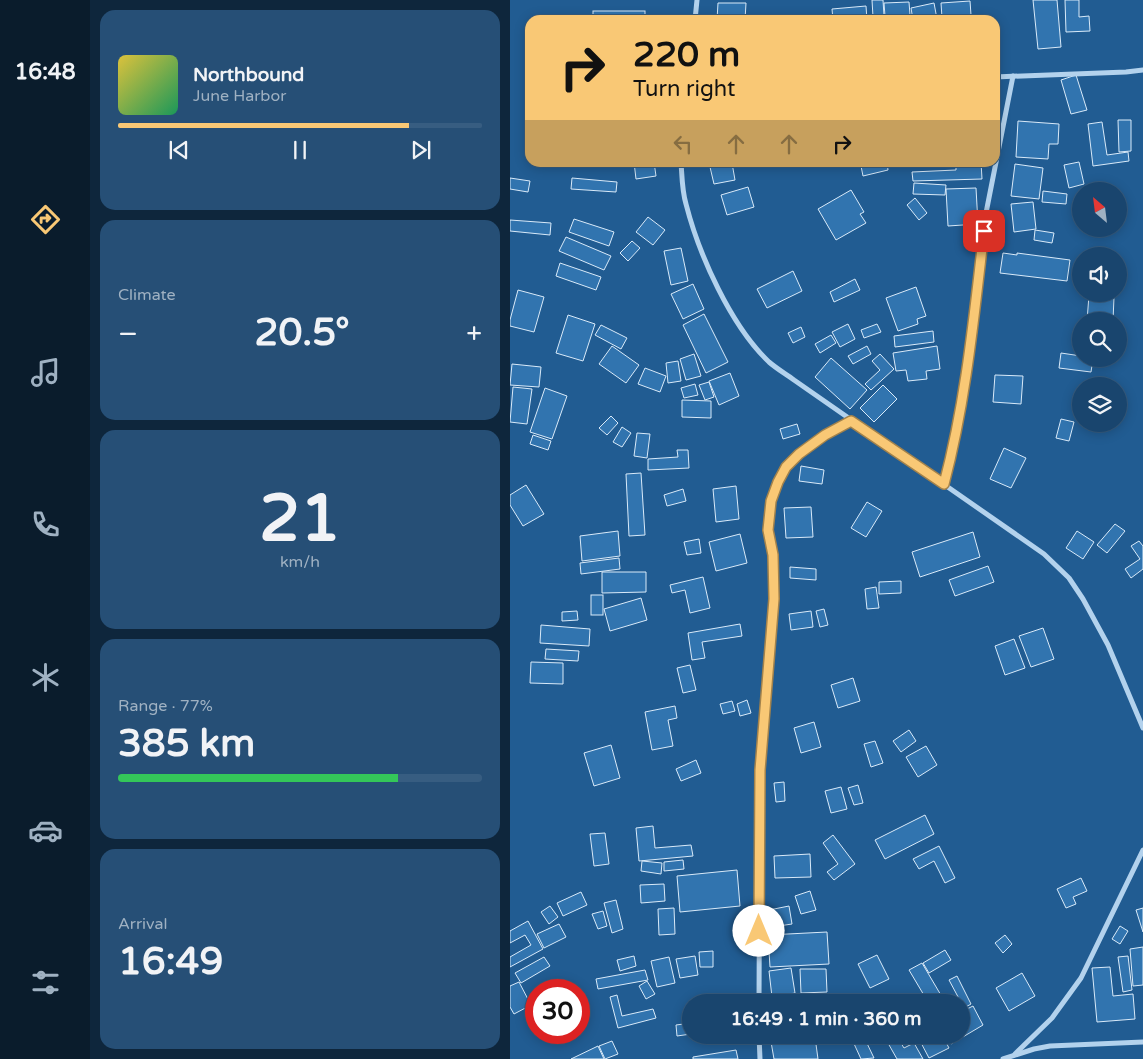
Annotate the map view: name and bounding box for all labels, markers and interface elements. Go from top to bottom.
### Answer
text: 220 m [633,34,740,76]
icon: right [550,35,615,100]
text: 16:48 [15,59,75,85]
text: Northbound [193,64,304,86]
text: Turn right [633,76,735,102]
text: June Harbor [193,86,286,106]
icon: left [669,130,697,158]
icon: ahead [722,130,750,158]
icon: ahead [775,130,803,158]
icon: right [828,130,856,158]
icon: previous [165,136,193,164]
icon: pause [286,136,314,164]
icon: next [407,136,435,164]
north arrow [1072,182,1128,238]
map controls [1072,182,1127,432]
icon: directions [28,202,63,237]
pin [963,210,1005,252]
icon: arrive [970,217,998,245]
button: sound [1072,247,1127,302]
text: Climate [118,285,176,305]
text: 20.5° [255,310,350,356]
button: search [1072,312,1127,367]
text: − [118,317,138,351]
text: + [466,317,482,351]
icon: music [28,355,63,390]
button: layers [1072,377,1127,432]
text: 21 [259,480,341,559]
icon: phone [28,507,63,542]
text: km/h [280,552,320,572]
icon: climate [28,660,63,695]
text: Range · 77% [118,696,213,716]
text: 385 km [118,721,255,767]
icon: car [28,813,63,848]
position arrow [732,904,784,956]
text: Arrival [118,914,167,934]
text: 16:49 [118,939,223,985]
icon: filters [28,965,63,1000]
speed limit sign: 30 [525,979,590,1044]
text: 16:49 · 1 min · 360 m [730,1008,922,1030]

